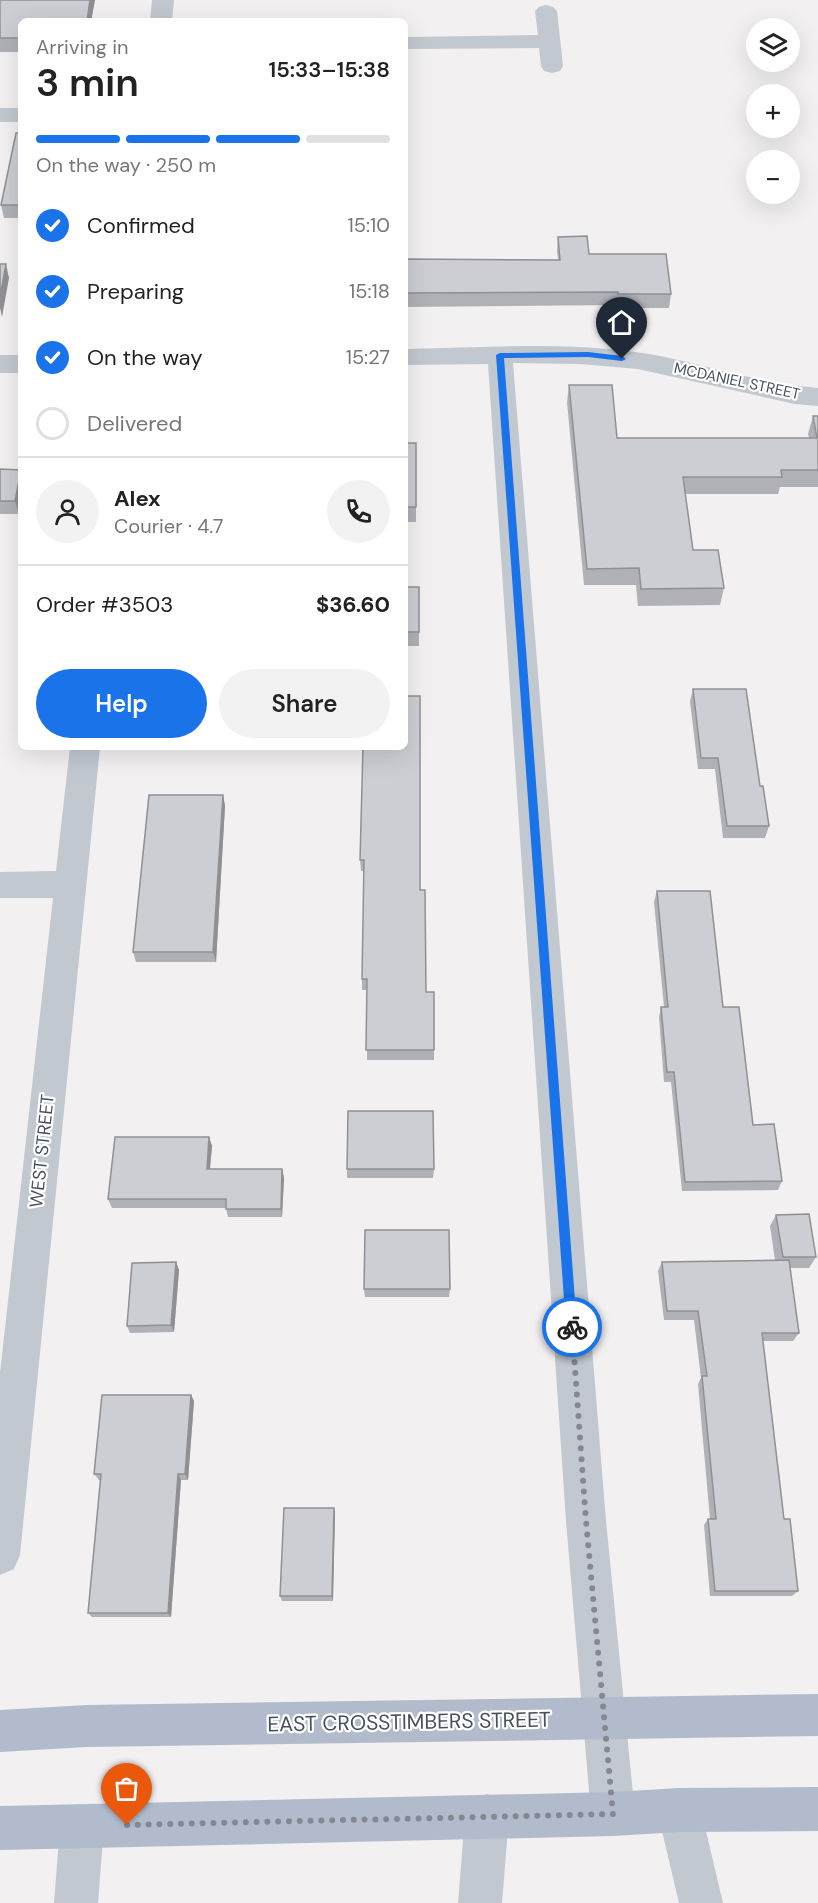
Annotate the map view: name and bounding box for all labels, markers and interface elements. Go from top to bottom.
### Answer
map controls [746,18,800,204]
button: layers [746,18,800,72]
text: Arriving in [36,34,128,60]
text: 15:33–15:38 [269,55,390,84]
text: 3 min [36,57,139,108]
button: + [746,84,800,138]
button: − [746,150,800,204]
text: On the way · 250 m [36,152,216,178]
icon: check [36,209,69,242]
text: Confirmed [87,211,195,240]
text: 15:10 [348,212,390,238]
icon: check [36,275,69,308]
text: Preparing [87,277,184,306]
text: 15:18 [349,278,390,304]
pin [596,297,647,359]
icon: home [605,306,638,339]
icon: check [36,341,69,374]
text: On the way [87,343,202,372]
text: 15:27 [346,344,390,370]
street label: MCDANIEL STREET [672,358,802,404]
text: Delivered [87,409,182,438]
button: person [36,480,99,543]
button: phone [327,480,390,543]
text: Alex [114,484,161,513]
text: Courier · 4.7 [114,513,223,539]
text: Order #3503 [36,590,173,619]
text: $36.60 [316,590,390,619]
button: Help [36,669,207,738]
button: Share [219,669,390,738]
street label: WEST STREET [24,1093,60,1209]
courier [542,1297,602,1357]
icon: bike [556,1311,589,1344]
street label: EAST CROSSTIMBERS STREET [267,1706,551,1738]
pin [101,1763,152,1825]
icon: bag [110,1772,143,1805]

